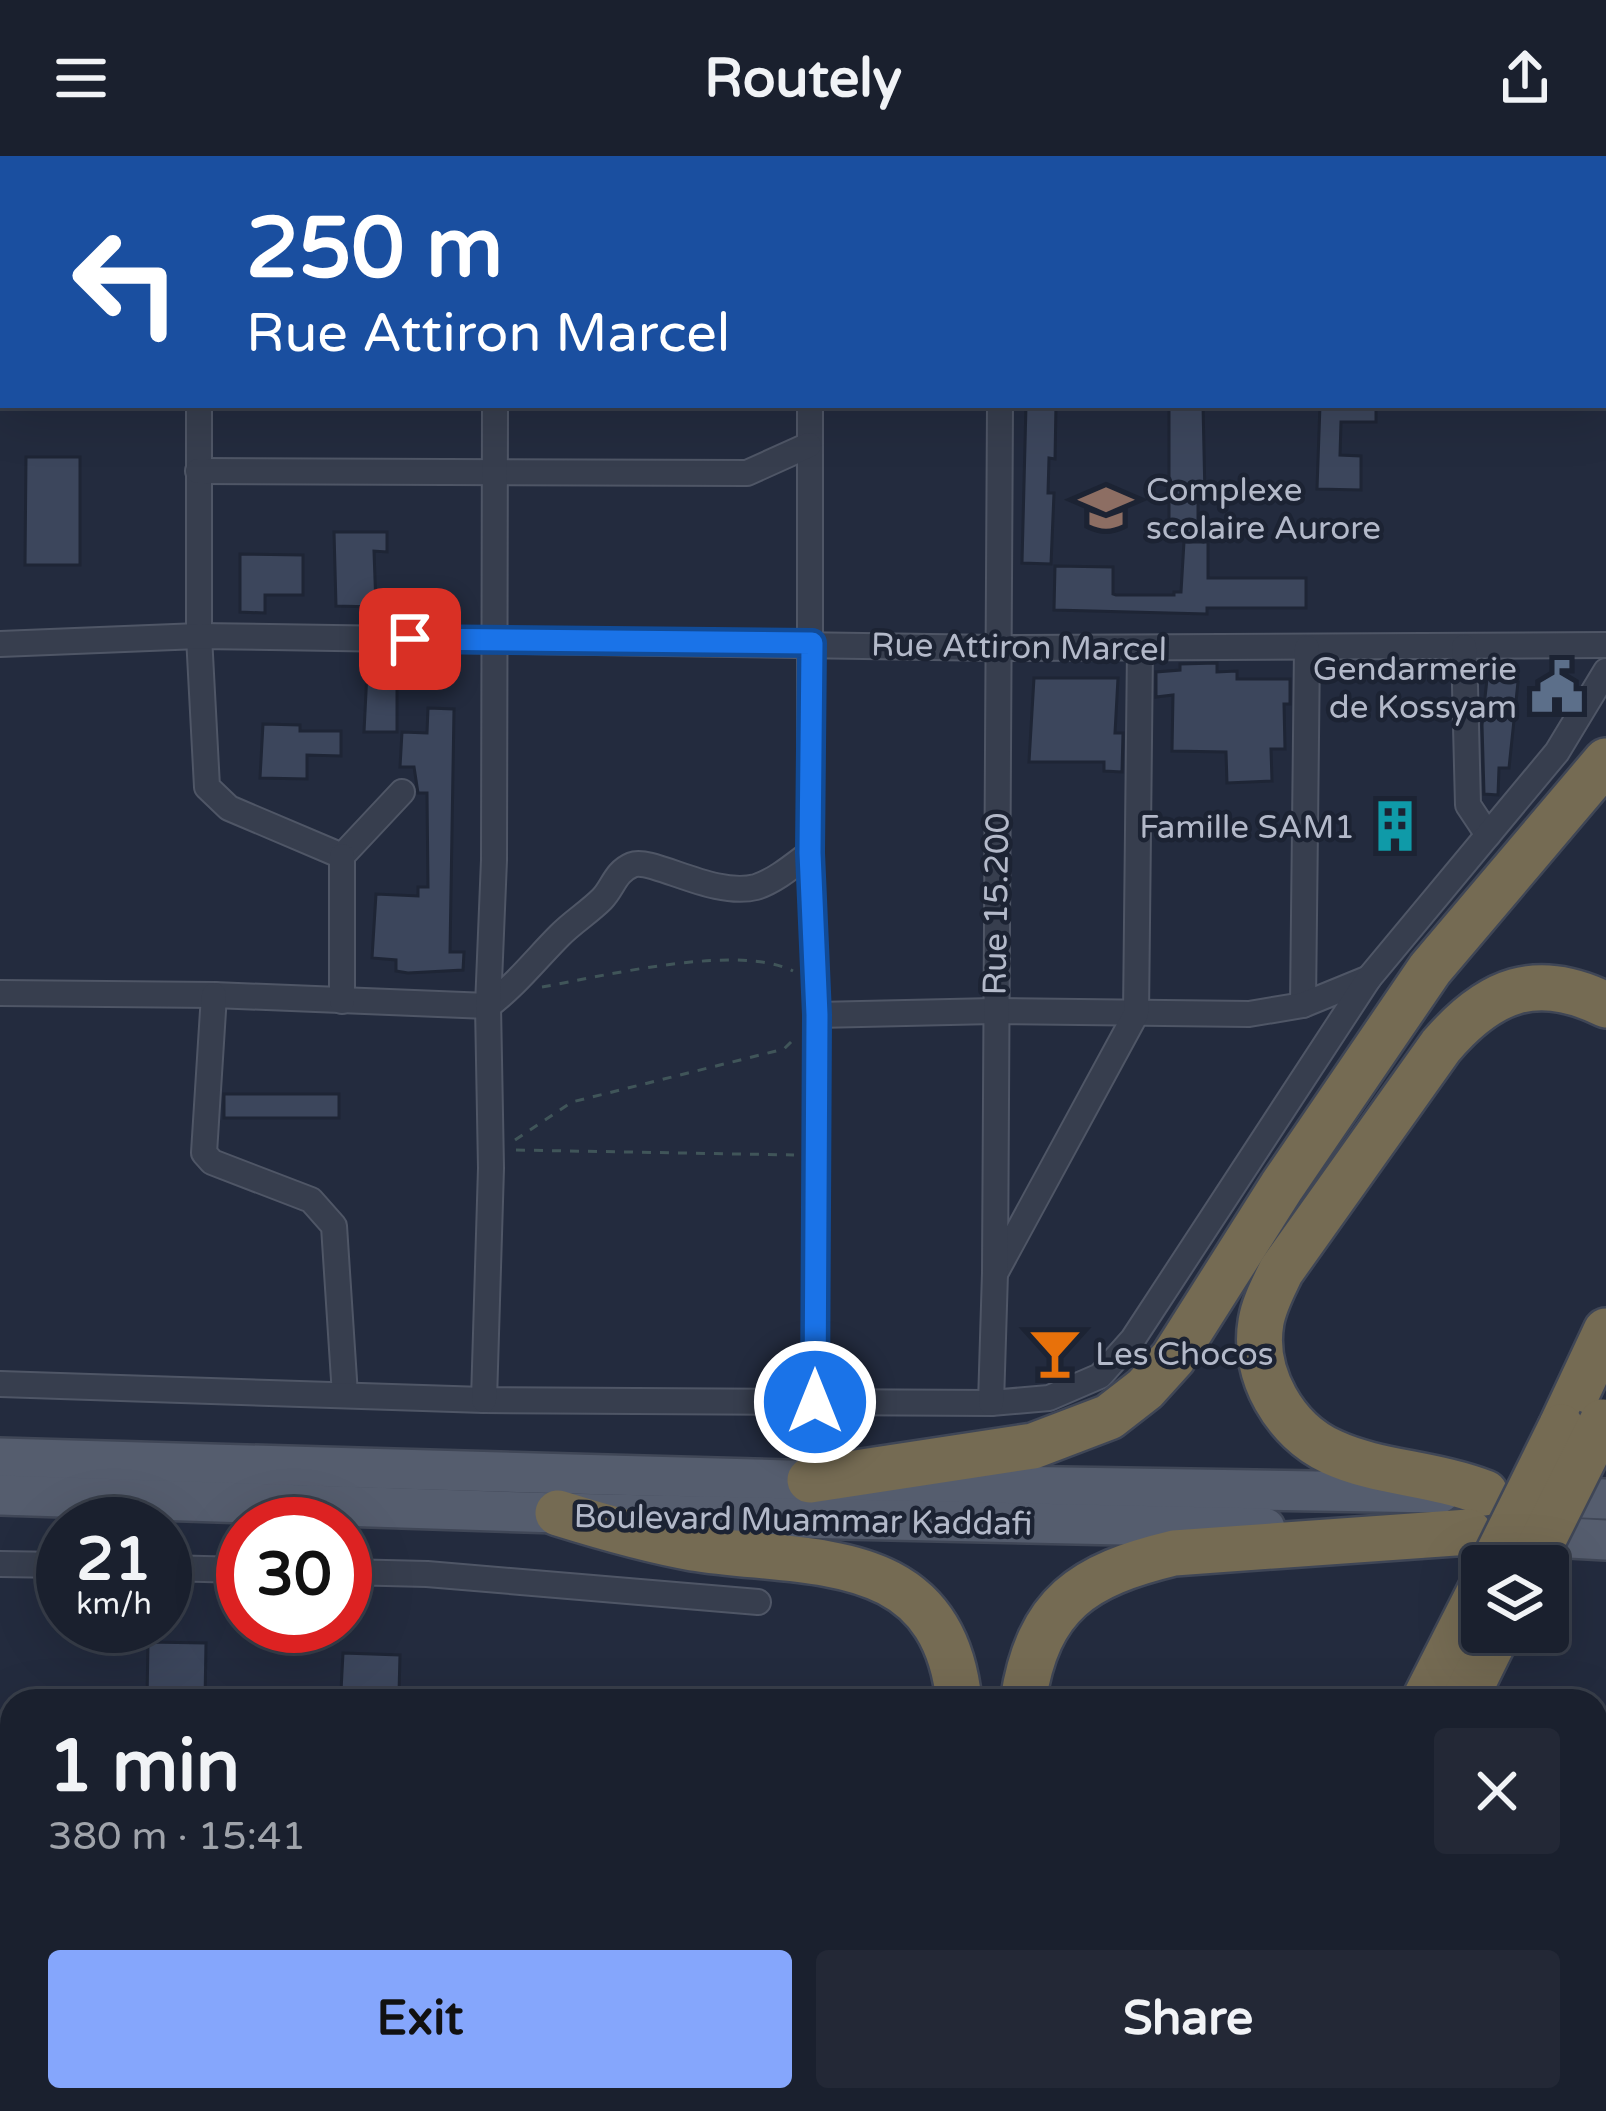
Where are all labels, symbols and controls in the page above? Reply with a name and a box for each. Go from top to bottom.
icon: menu [48,45,114,111]
icon: share [1492,45,1558,111]
text: Routely [704,46,902,111]
text: 250 m [246,199,503,300]
icon: left [48,204,204,360]
text: Rue Attiron Marcel [246,301,730,366]
place label: Complexe scolaire Aurore [1146,471,1381,548]
school or university icon: Complexe scolaire Aurore [1077,479,1135,537]
pin [359,588,461,690]
icon: arrive [377,606,443,672]
street label: Rue Attiron Marcel [871,625,1167,670]
place label: Gendarmerie de Kossyam [1313,650,1517,727]
public building icon: Gendarmerie de Kossyam [1528,658,1586,716]
building icon: Famille SAM1 [1366,797,1424,855]
place label: Famille SAM1 [1139,808,1355,847]
street label: Rue 15.200 [975,812,1018,996]
bar icon: Les Chocos [1026,1324,1084,1382]
place label: Les Chocos [1095,1335,1274,1374]
position arrow [752,1339,878,1465]
speed limit sign: 30 [216,1497,372,1653]
street label: Boulevard Muammar Kaddafi [573,1497,1033,1544]
text: 21 [76,1524,152,1596]
map controls [1461,1545,1569,1653]
button: layers [1461,1545,1569,1653]
text: km/h [76,1586,152,1623]
text: 1 min [48,1724,240,1811]
button: close [1434,1728,1560,1854]
text: 380 m · 15:41 [48,1813,306,1860]
button: Exit [48,1950,792,2088]
button: Share [816,1950,1560,2088]

